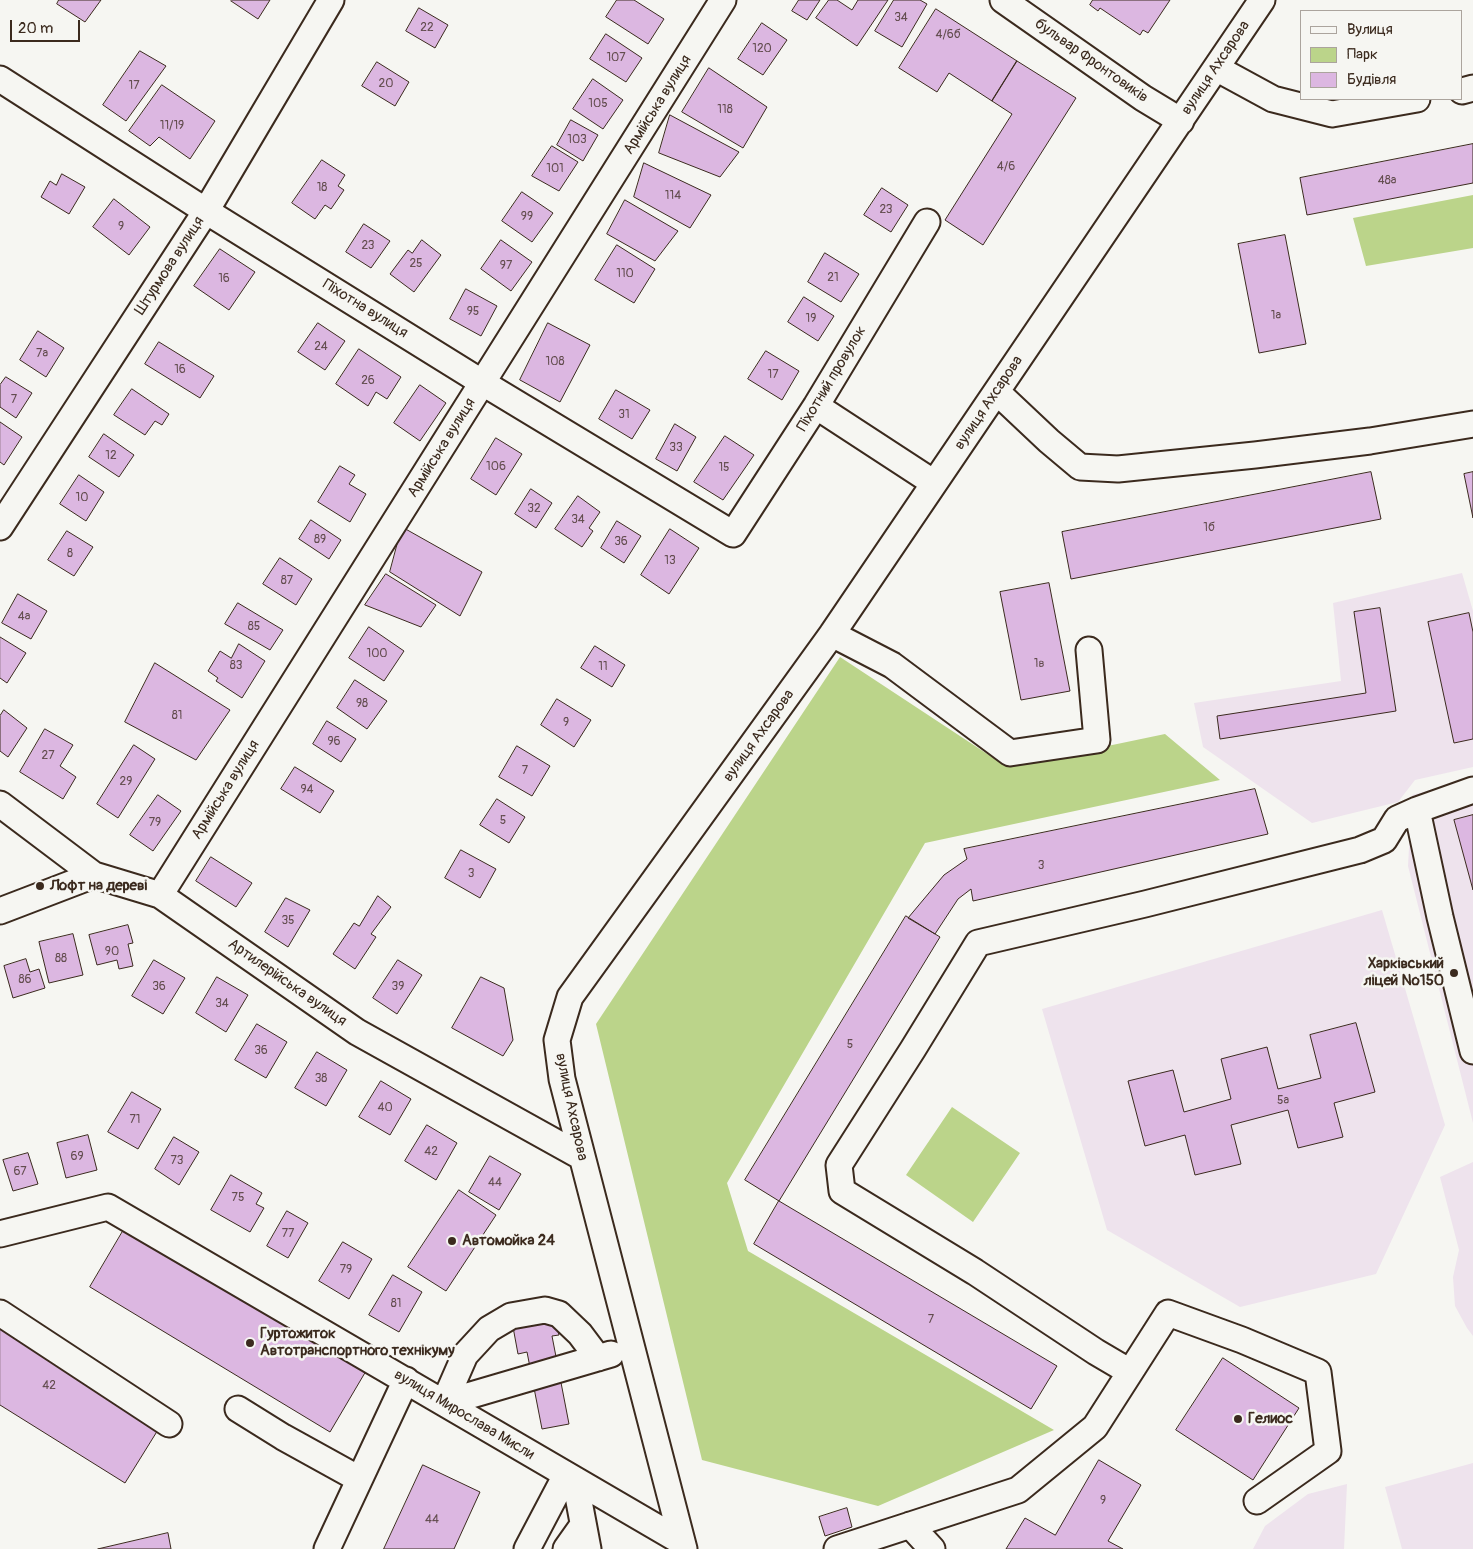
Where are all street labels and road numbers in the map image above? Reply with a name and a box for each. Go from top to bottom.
street label: бульвар Фронтовиків [1031,15,1151,107]
street label: вулиця Ахсарова [1178,18,1254,118]
street label: Армійська вулиця [620,52,696,158]
street label: Штурмова вулиця [132,213,208,319]
street label: Піхотна вулиця [319,276,411,342]
street label: Піхотний провулок [793,323,871,435]
street label: вулиця Ахсарова [951,353,1027,453]
street label: Армійська вулиця [404,395,480,501]
street label: вулиця Ахсарова [720,686,798,786]
street label: Армійська вулиця [188,737,264,843]
street label: Артилерійська вулиця [224,935,350,1031]
street label: вулиця Ахсарова [551,1052,591,1162]
street label: вулиця Мирослава Мисли [391,1366,537,1464]

